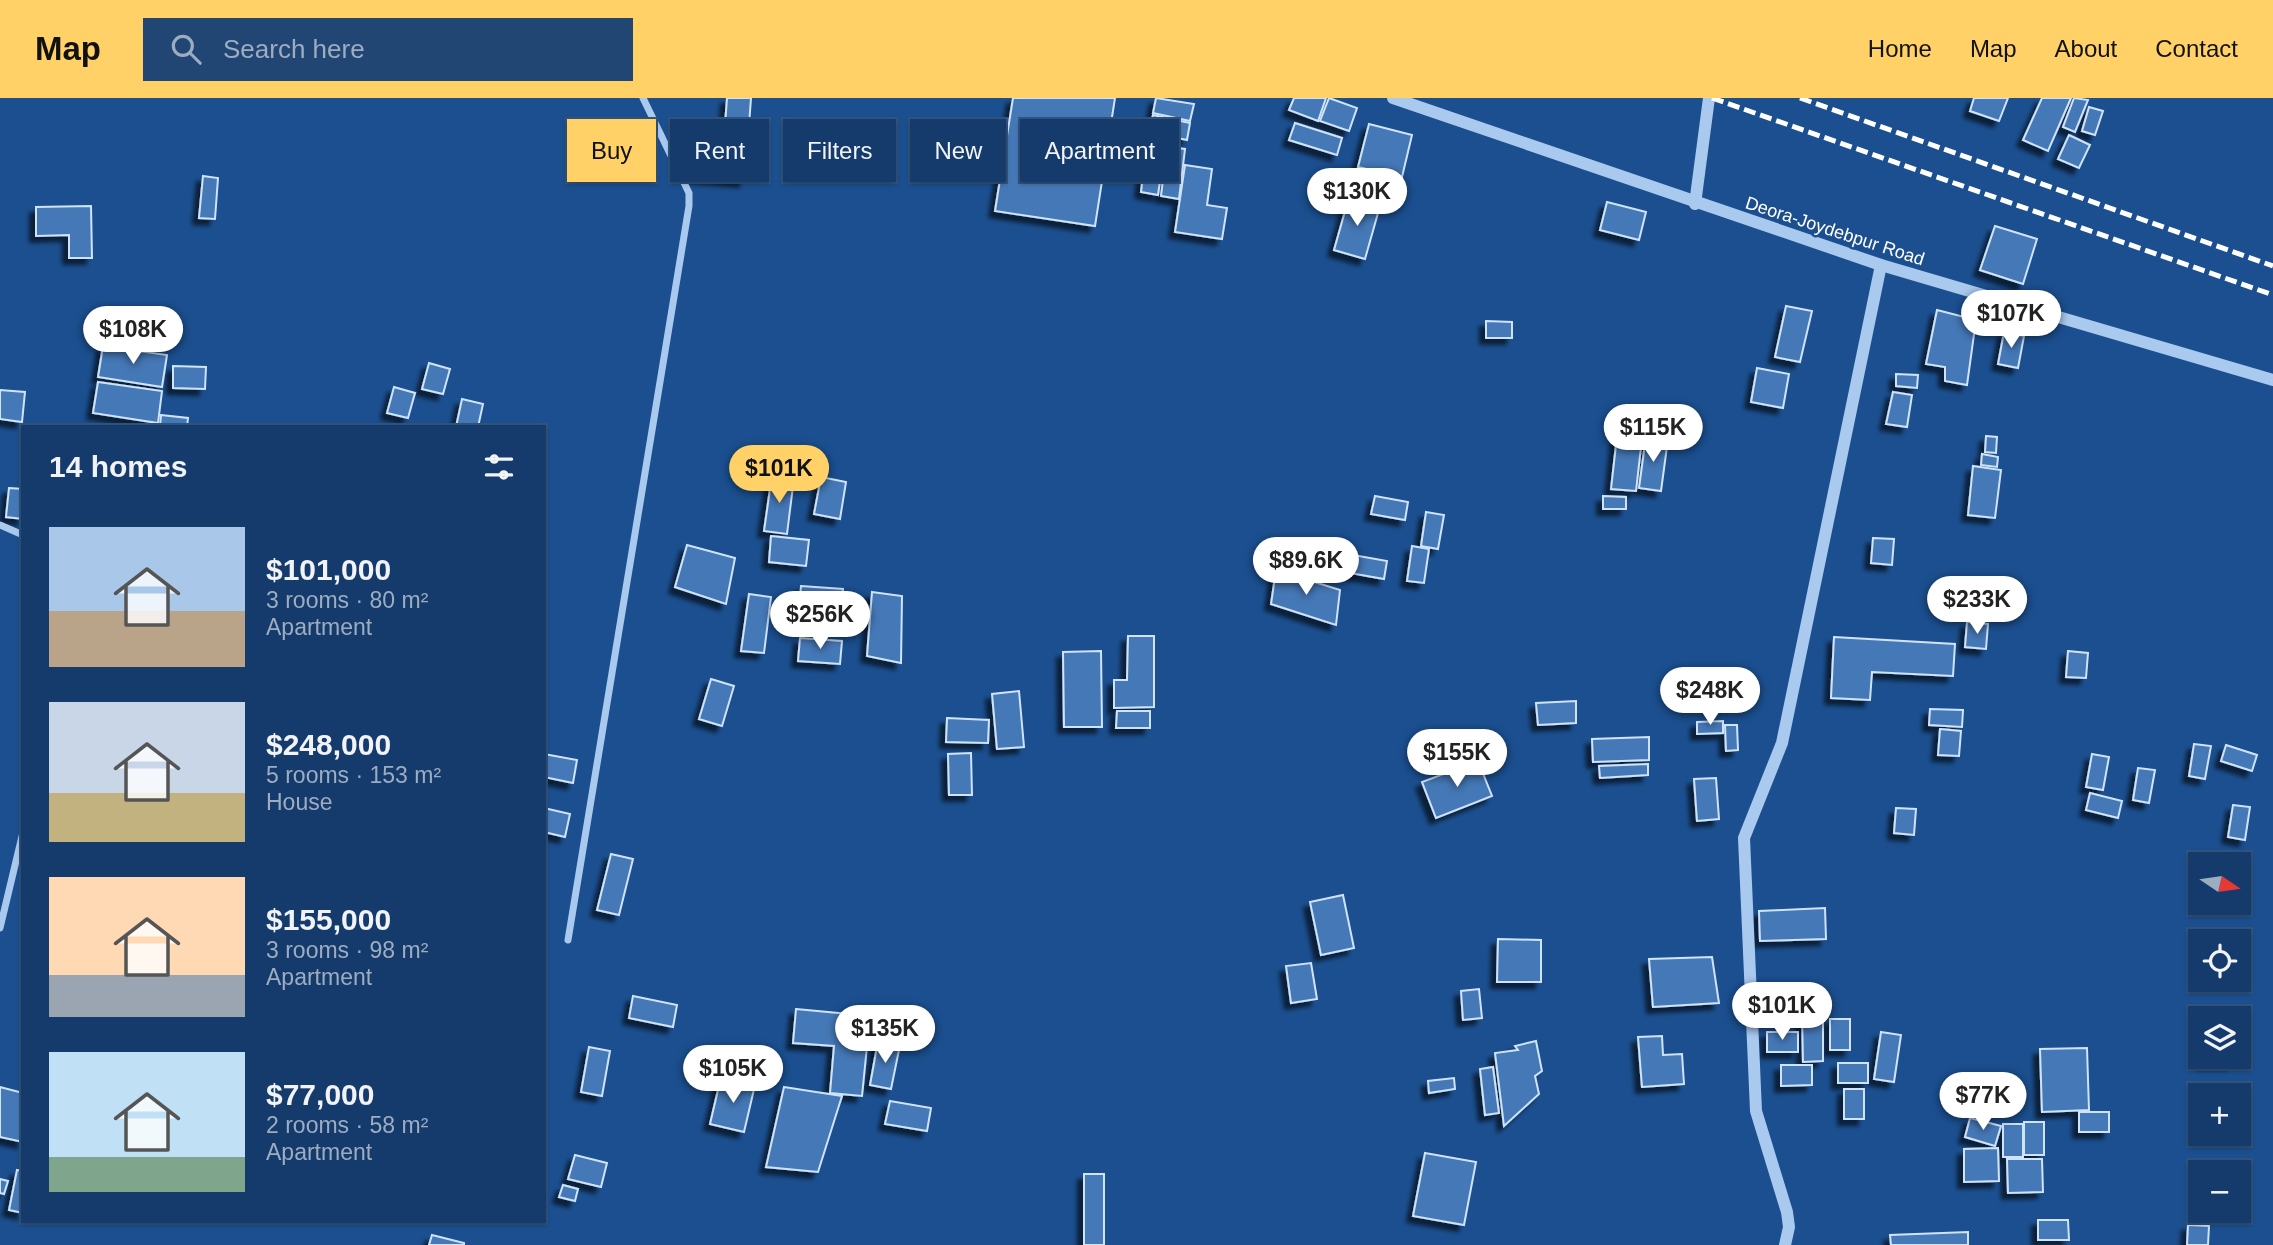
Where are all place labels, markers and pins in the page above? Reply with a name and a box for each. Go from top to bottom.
pin: $130K [1308,169,1406,228]
pin: $107K [1962,290,2060,350]
pin: $108K [84,306,182,366]
pin: $115K [1604,404,1702,464]
pin: $101K [730,446,828,505]
pin: $89.6K [1249,538,1363,597]
pin: $233K [1928,576,2026,636]
pin: $256K [771,592,869,651]
pin: $248K [1661,668,1759,727]
pin: $155K [1408,730,1506,789]
pin: $101K [1733,982,1831,1042]
pin: $135K [836,1006,934,1065]
pin: $105K [684,1046,782,1105]
pin: $77K [1942,1072,2024,1132]

